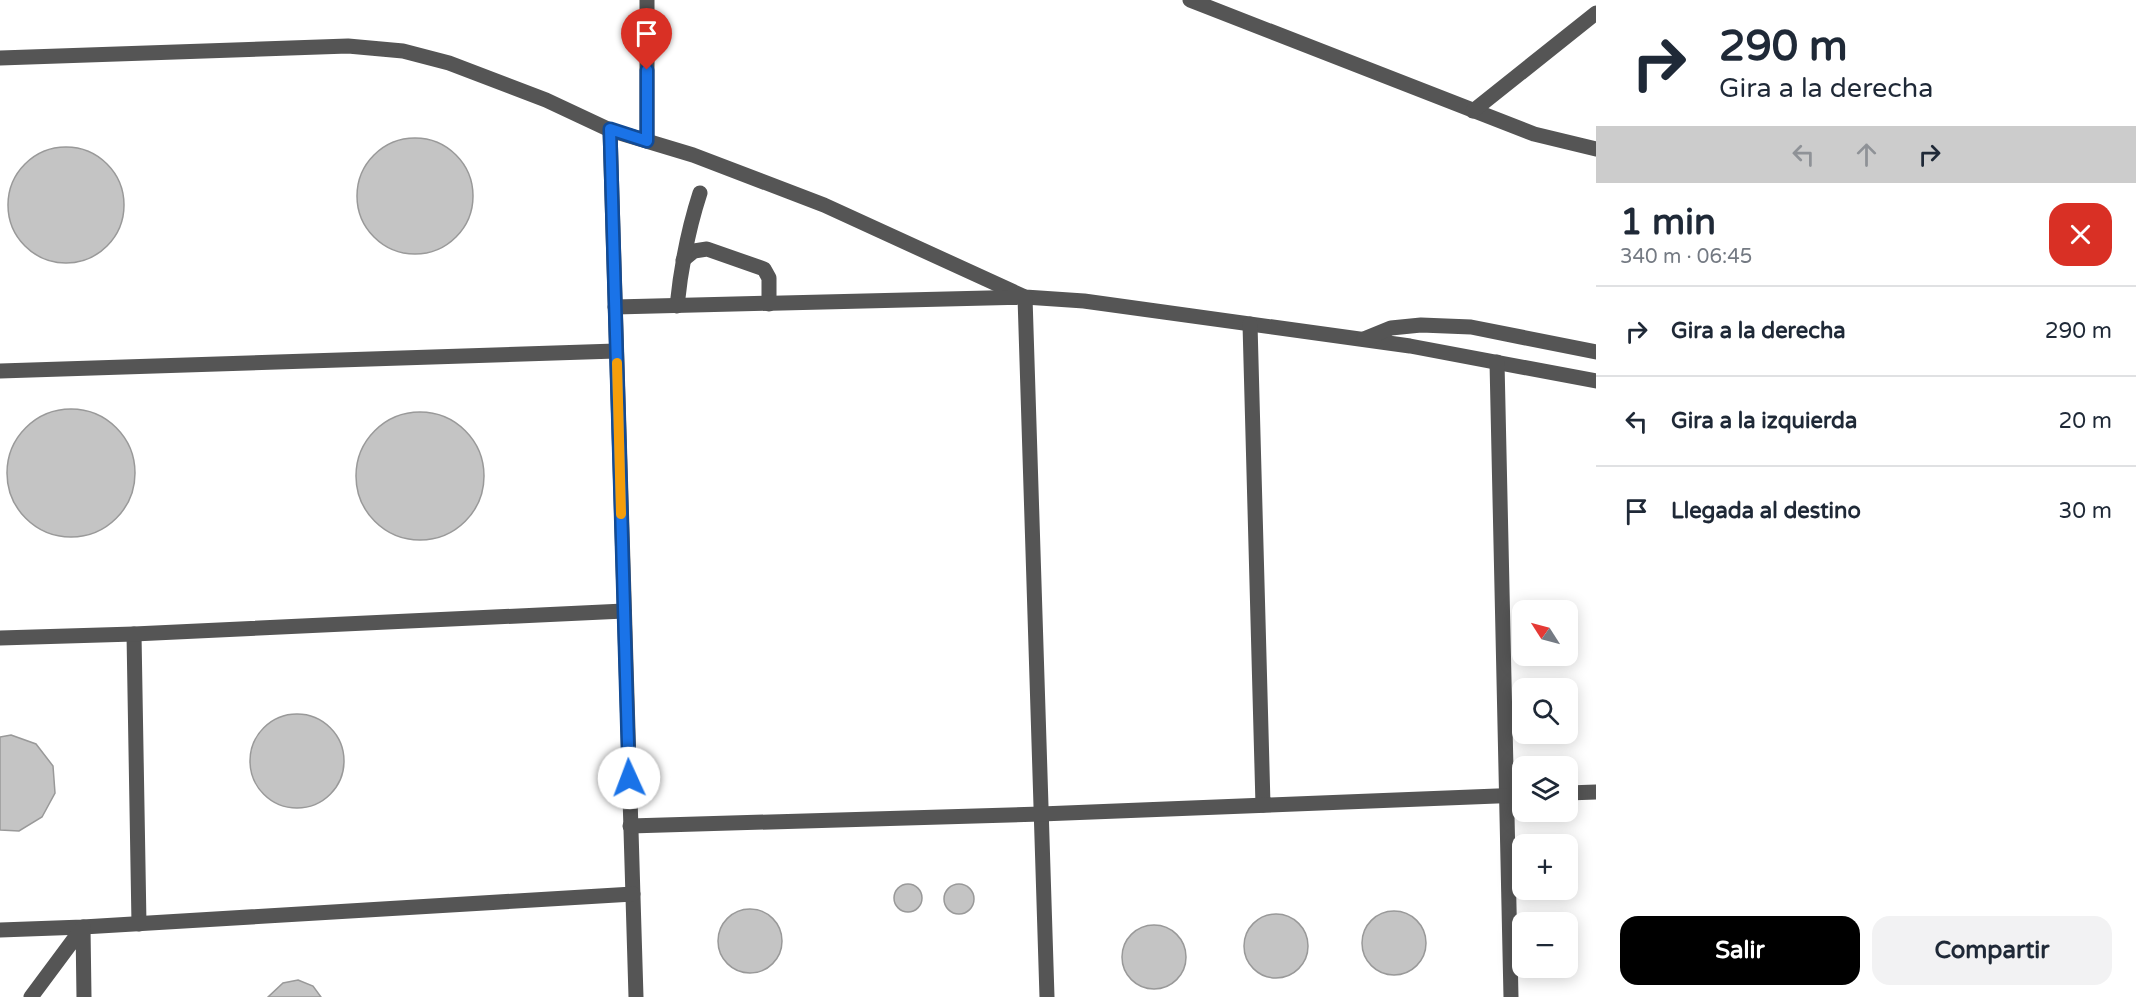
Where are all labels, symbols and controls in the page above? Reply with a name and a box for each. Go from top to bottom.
pin [621,8,672,70]
icon: arrive [630,17,663,50]
text: 290 m [1719,21,1848,72]
icon: right [1620,24,1698,102]
text: Gira a la derecha [1719,72,1933,105]
icon: left [1787,138,1820,171]
icon: ahead [1850,138,1883,171]
icon: right [1913,138,1946,171]
text: 1 min [1620,201,1716,244]
button: close [2049,203,2112,266]
text: 340 m · 06:45 [1620,245,1752,269]
icon: right [1620,315,1653,348]
text: Gira a la derecha [1671,318,1846,344]
text: 290 m [2045,318,2112,344]
icon: left [1620,405,1653,438]
text: Gira a la izquierda [1671,408,1857,434]
text: 20 m [2058,408,2112,434]
icon: arrive [1620,495,1653,528]
text: Llegada al destino [1671,498,1861,524]
text: 30 m [2058,498,2112,524]
north arrow [1512,600,1578,666]
map controls [1512,600,1578,978]
button: search [1512,678,1578,744]
position arrow [597,746,661,810]
button: layers [1512,756,1578,822]
button: + [1512,834,1578,900]
button: − [1512,912,1578,978]
button: Salir [1620,916,1860,985]
button: Compartir [1872,916,2112,985]

